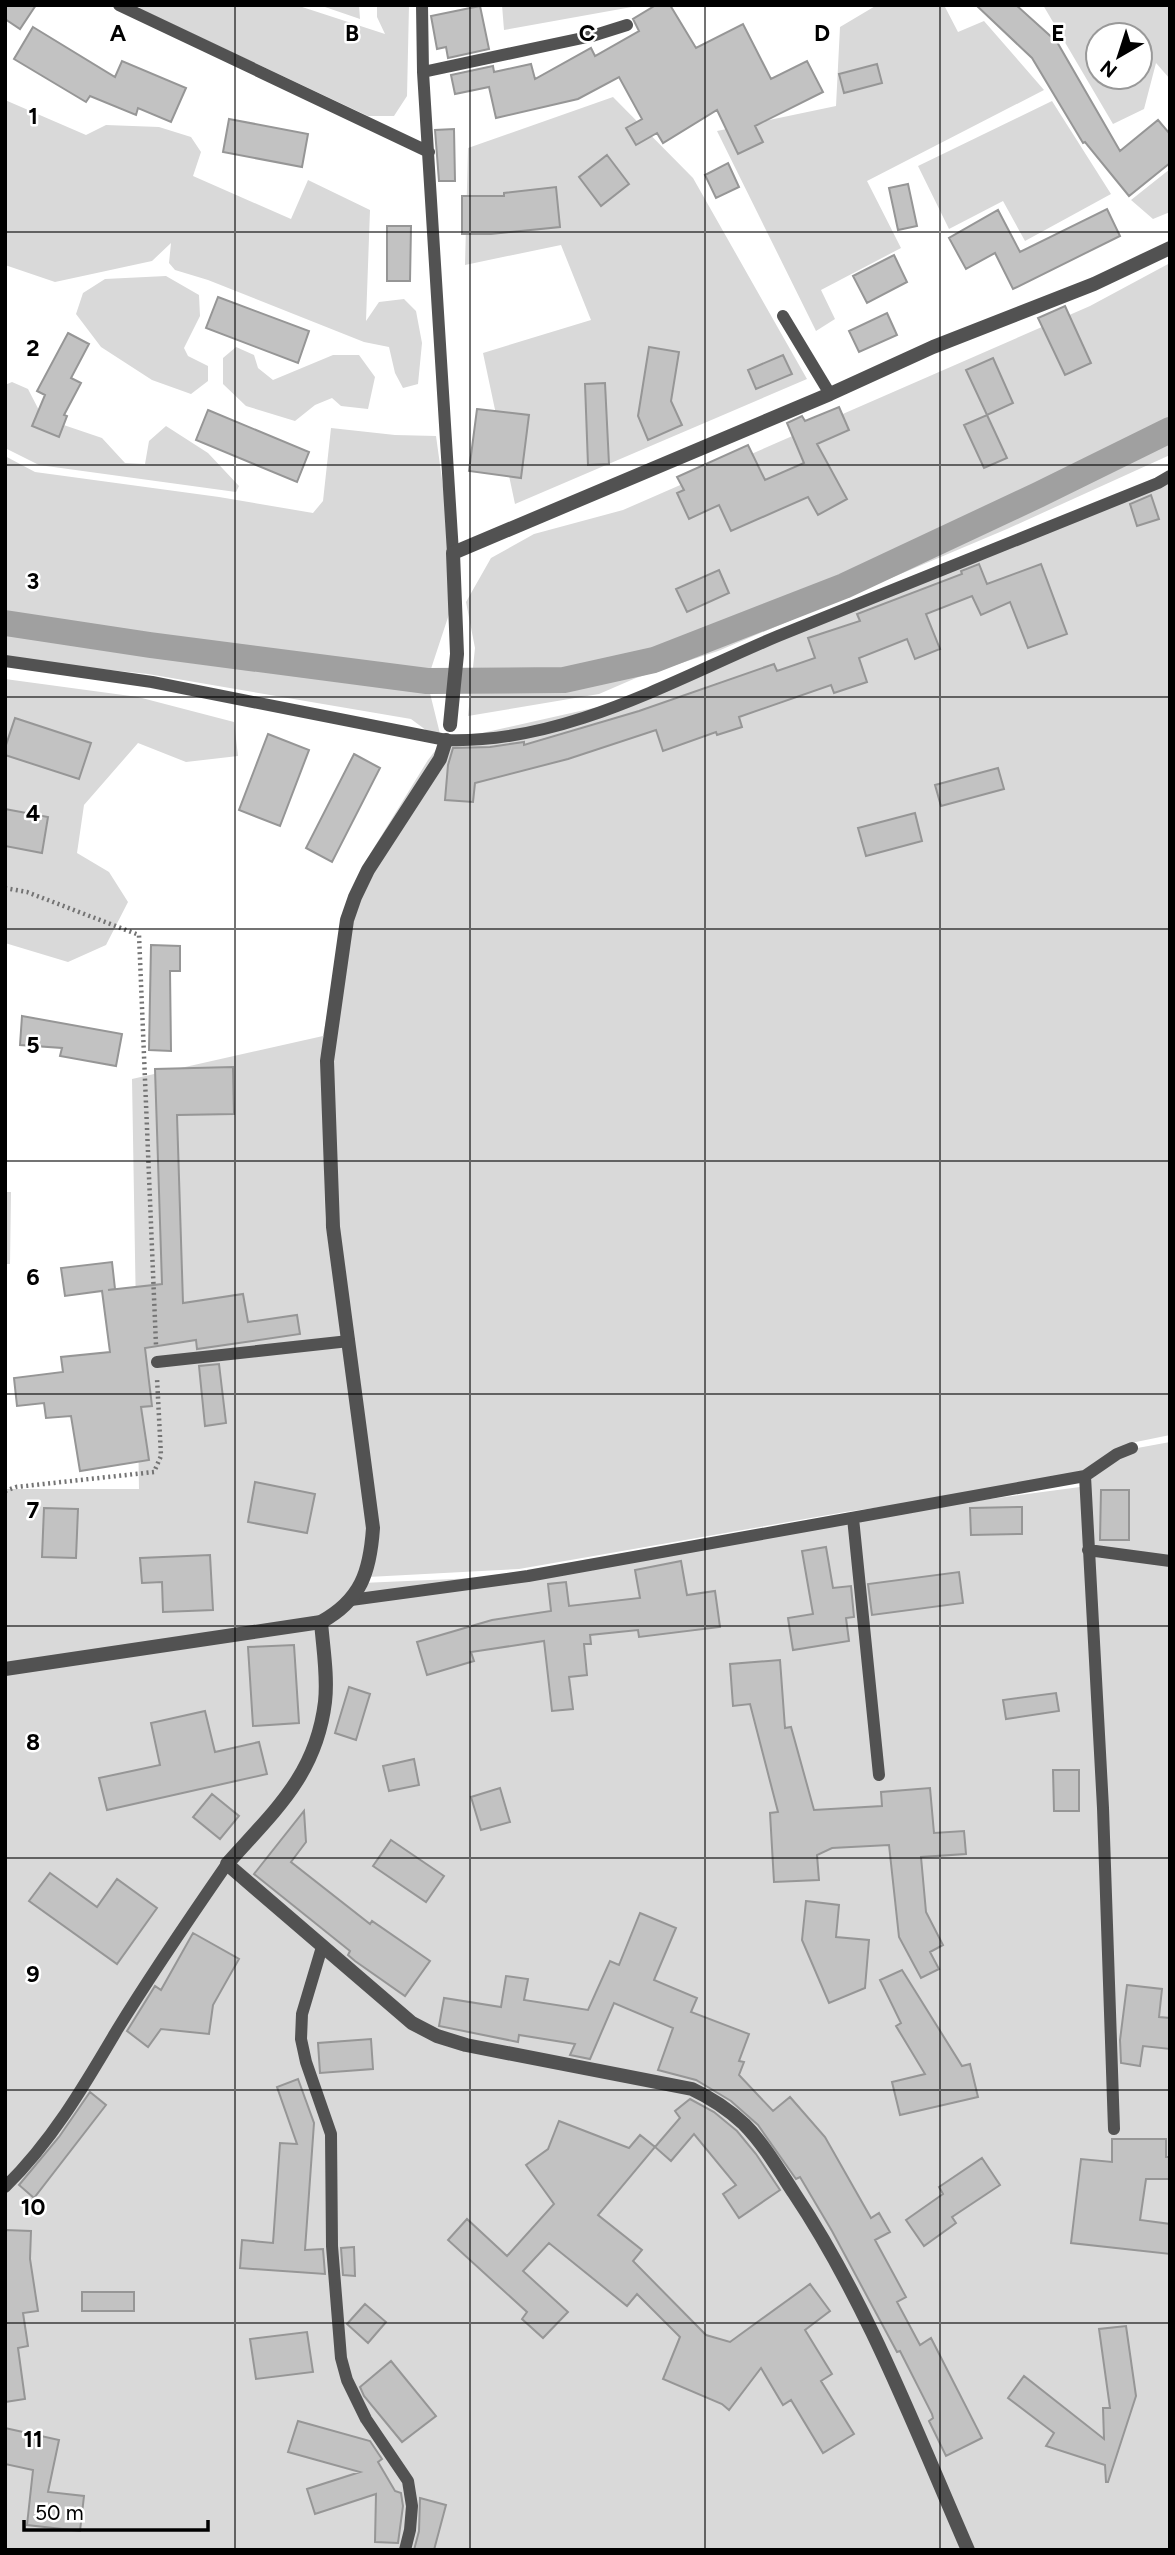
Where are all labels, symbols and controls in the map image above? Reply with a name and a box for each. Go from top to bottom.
text: A [110,19,127,47]
text: B [345,19,359,47]
text: C [579,19,596,47]
text: D [814,19,830,47]
text: E [1051,19,1065,47]
north arrow [1084,21,1154,91]
text: N [1096,55,1122,82]
text: 1 [28,102,38,130]
text: 2 [26,334,40,362]
text: 3 [27,567,39,595]
text: 4 [26,799,40,827]
text: 5 [26,1031,40,1059]
text: 6 [26,1263,40,1291]
text: 7 [27,1496,40,1524]
text: 8 [26,1728,40,1756]
text: 9 [26,1960,40,1988]
text: 10 [21,2193,45,2221]
text: 11 [23,2425,43,2453]
scale bar [24,2488,208,2532]
text: 50 m [35,2500,84,2525]

